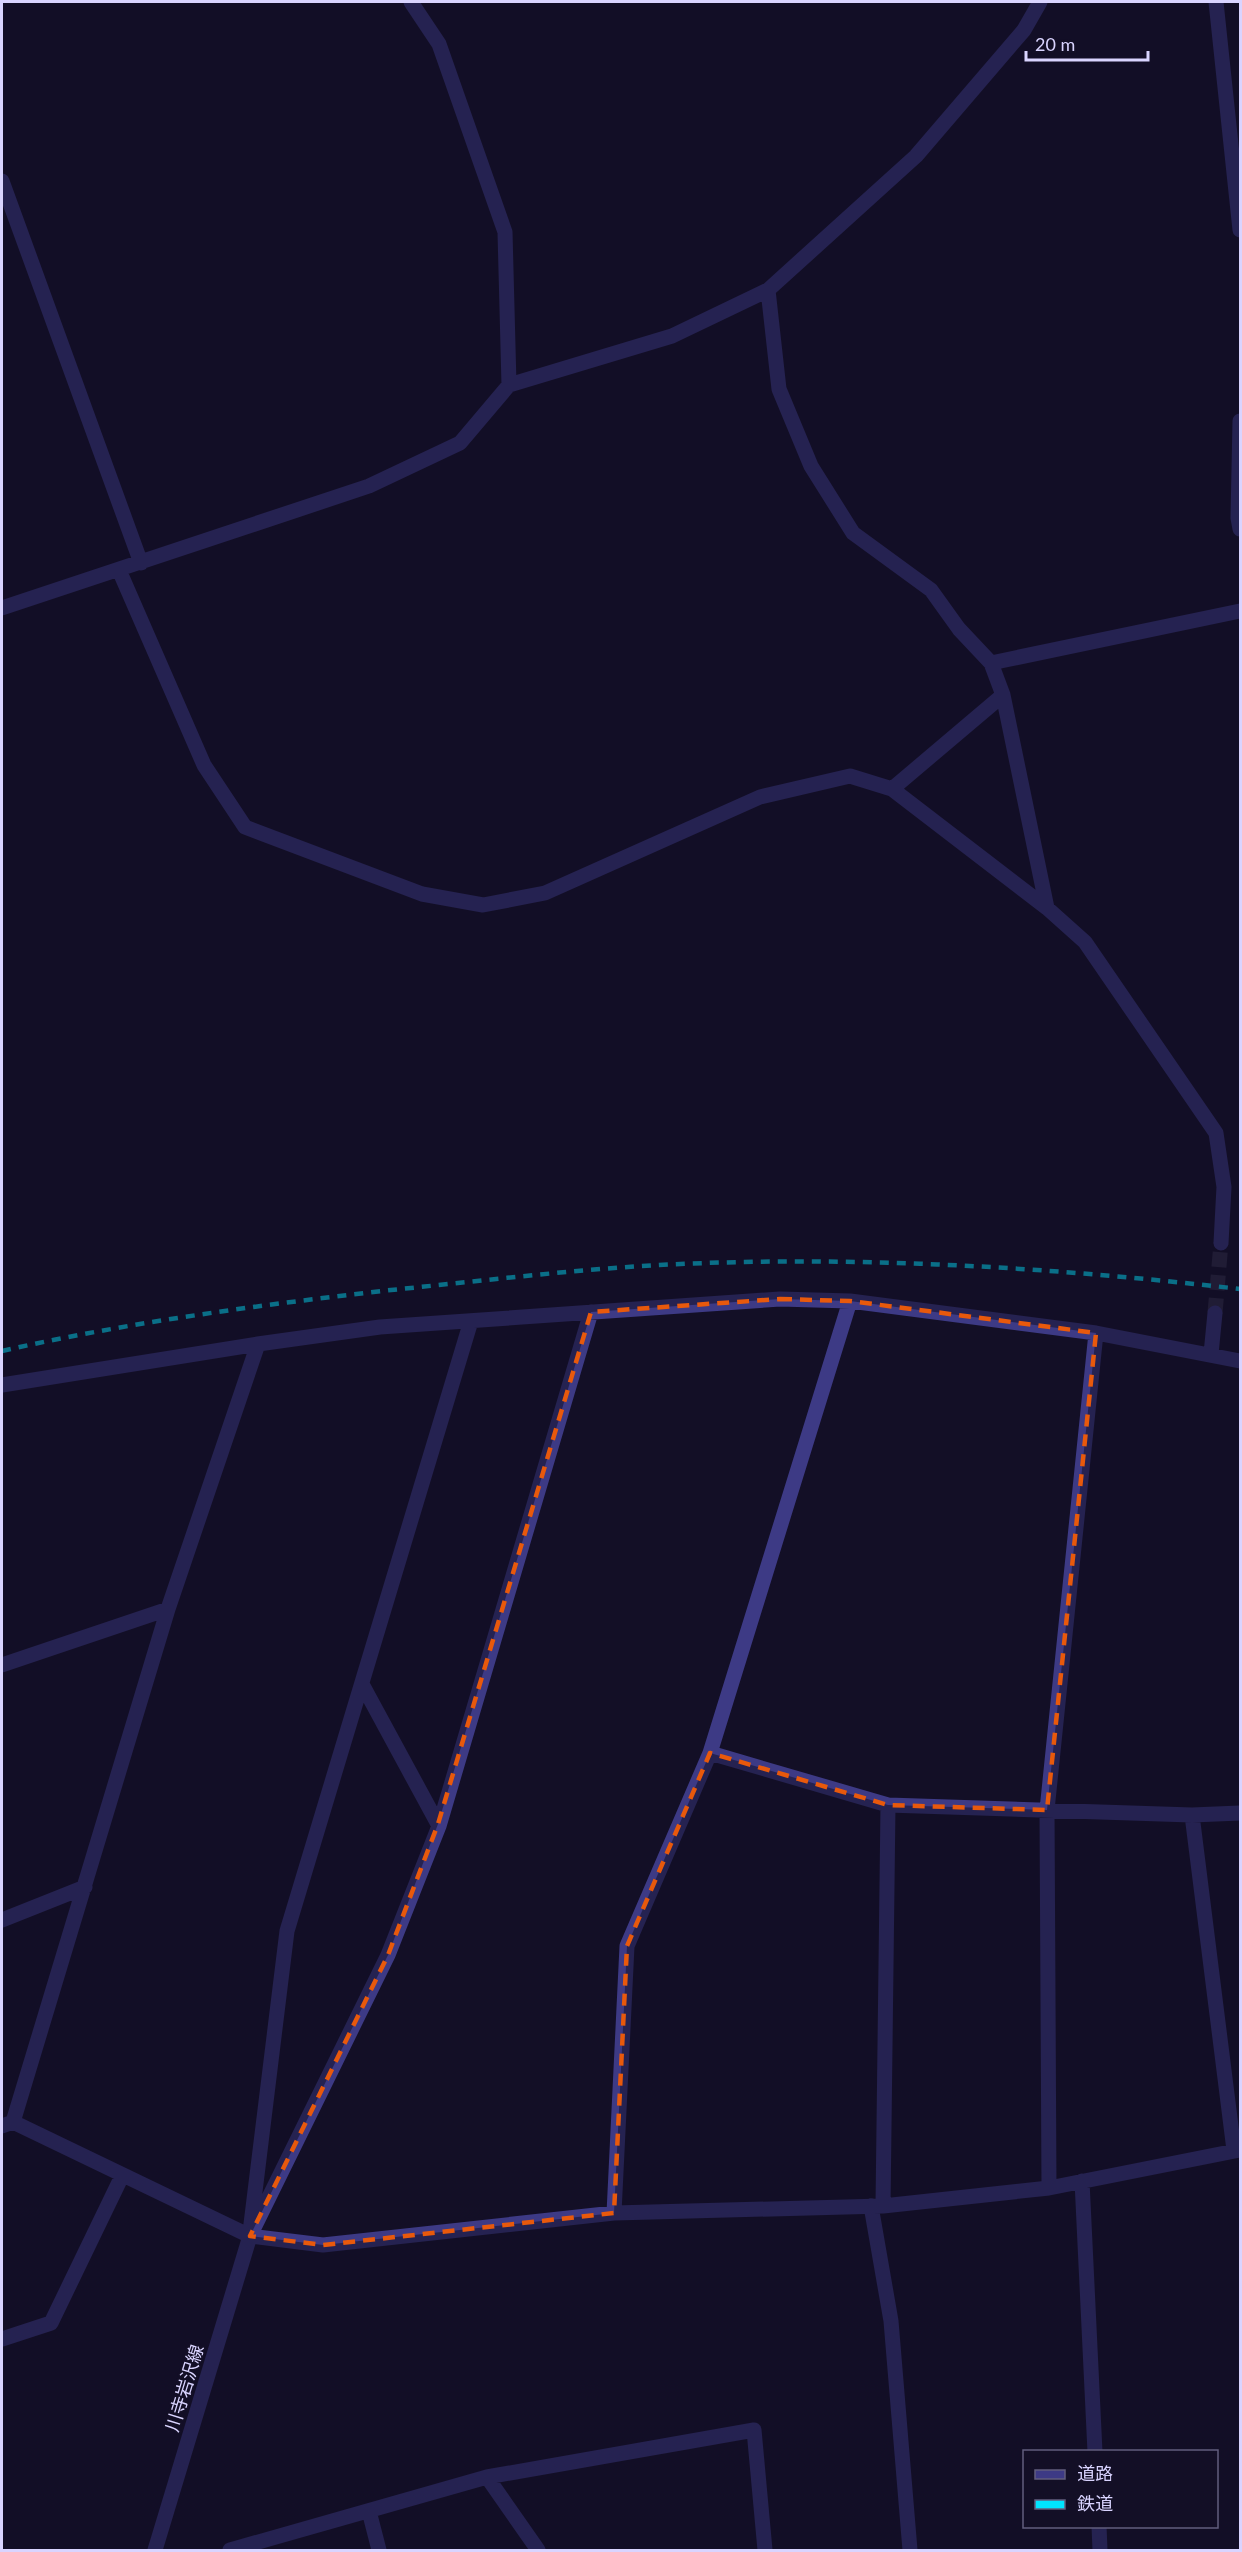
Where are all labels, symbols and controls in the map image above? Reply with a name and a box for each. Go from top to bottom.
scale bar [1026,24,1148,62]
text: 20 m [1035,33,1075,55]
street label: 川寺岩沢線 [160,2342,208,2434]
legend [1023,2450,1218,2528]
text: 道路 [1077,2462,1113,2484]
text: 鉄道 [1077,2492,1113,2514]

